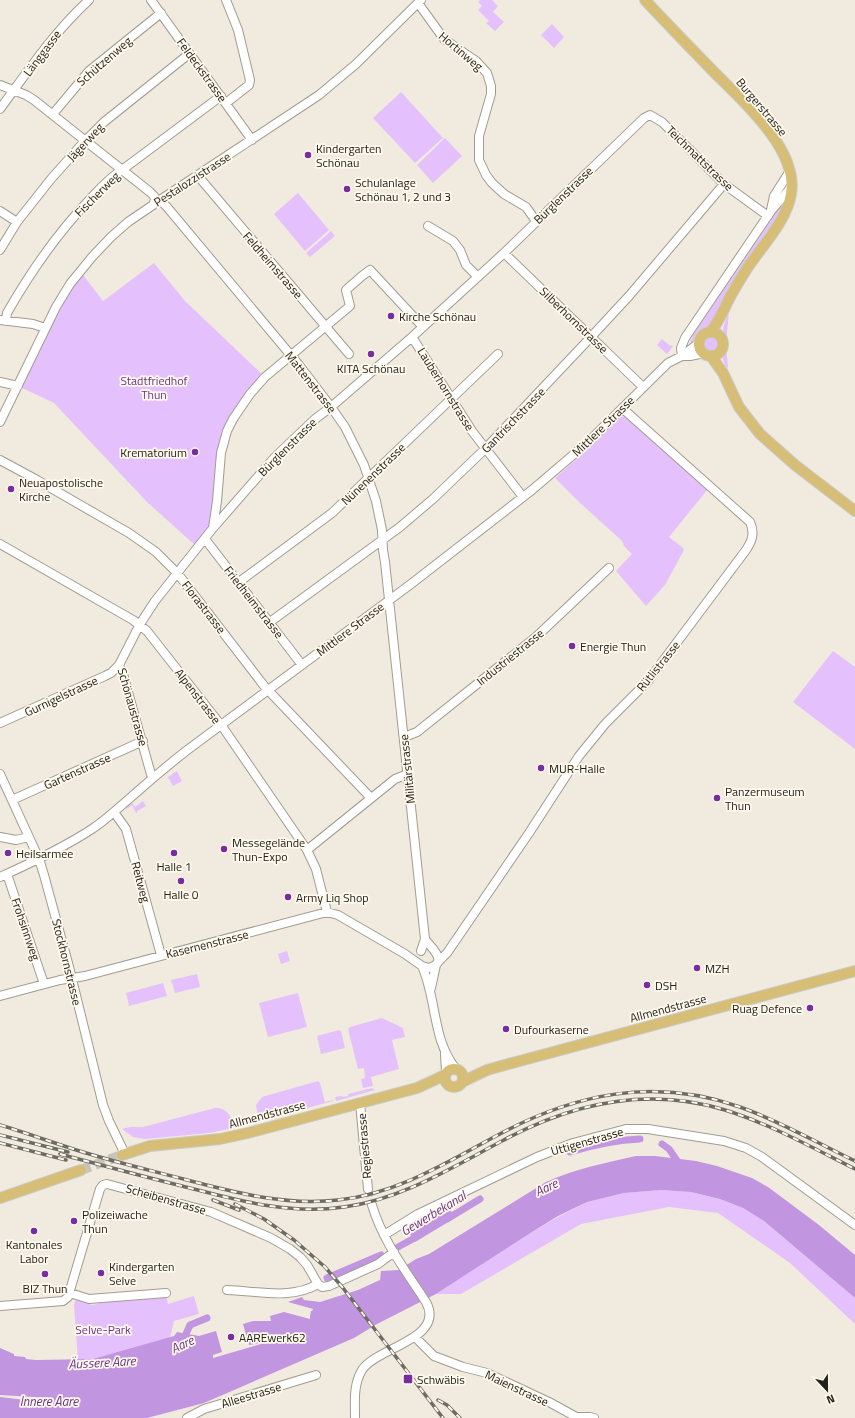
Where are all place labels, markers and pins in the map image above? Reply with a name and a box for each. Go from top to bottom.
place label: Kindergarten Schönau [316,139,381,172]
marker: Kindergarten Schönau [303,150,313,160]
place label: Schulanlage Schönau 1, 2 und 3 [355,173,451,206]
marker: Schulanlage Schönau 1, 2 und 3 [342,184,352,194]
place label: Kirche Schönau [399,307,476,326]
marker: Kirche Schönau [386,311,396,321]
marker: KITA Schönau [366,349,376,359]
place label: KITA Schönau [337,359,405,378]
place label: Krematorium [120,443,187,462]
marker: Krematorium [190,447,200,457]
place label: Neuapostolische Kirche [19,473,103,506]
marker: Neuapostolische Kirche [6,484,16,494]
place label: Energie Thun [580,637,646,656]
marker: Energie Thun [567,641,577,651]
place label: MUR-Halle [549,759,605,778]
marker: MUR-Halle [536,763,546,773]
place label: Panzermuseum Thun [725,782,805,815]
marker: Panzermuseum Thun [712,793,722,803]
place label: Messegelände Thun-Expo [232,833,305,866]
place label: Heilsarmee [16,844,73,863]
marker: Messegelände Thun-Expo [219,844,229,854]
marker: Heilsarmee [3,848,13,858]
marker: Halle 1 [169,848,179,858]
place label: Halle 1 [156,857,192,876]
marker: Halle 0 [176,876,186,886]
place label: Halle 0 [163,885,199,904]
place label: Army Liq Shop [296,888,369,907]
marker: Army Liq Shop [283,892,293,902]
place label: MZH [705,959,730,978]
marker: MZH [692,963,702,973]
place label: DSH [655,976,677,995]
marker: DSH [642,980,652,990]
place label: Ruag Defence [732,999,802,1018]
marker: Ruag Defence [805,1003,815,1013]
place label: Dufourkaserne [514,1020,589,1039]
marker: Dufourkaserne [501,1024,511,1034]
place label: Polizeiwache Thun [82,1205,148,1238]
marker: Polizeiwache Thun [69,1216,79,1226]
marker: Kantonales Labor [29,1226,39,1236]
place label: Kantonales Labor [6,1235,63,1268]
place label: Kindergarten Selve [109,1257,174,1290]
marker: Kindergarten Selve [96,1268,106,1278]
marker: BIZ Thun [40,1269,50,1279]
place label: BIZ Thun [23,1279,68,1298]
place label: AAREwerk62 [239,1328,306,1347]
marker: AAREwerk62 [226,1332,236,1342]
place label: Schwäbis [417,1370,465,1389]
marker: Schwäbis [402,1373,414,1385]

